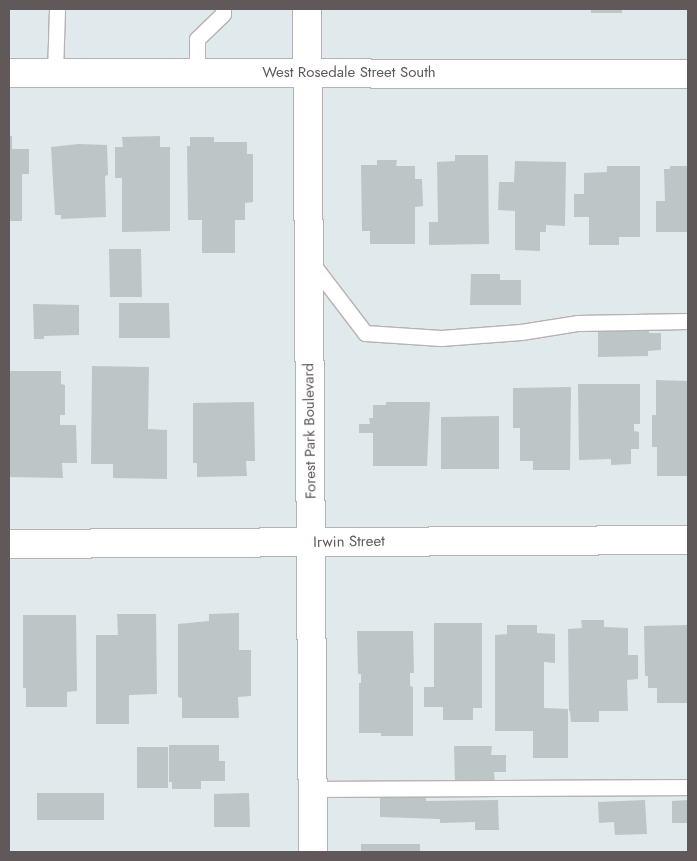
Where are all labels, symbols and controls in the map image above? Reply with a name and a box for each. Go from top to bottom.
street label: West Rosedale Street South [262,64,436,82]
street label: Forest Park Boulevard [300,363,320,499]
street label: Irwin Street [313,532,385,552]

